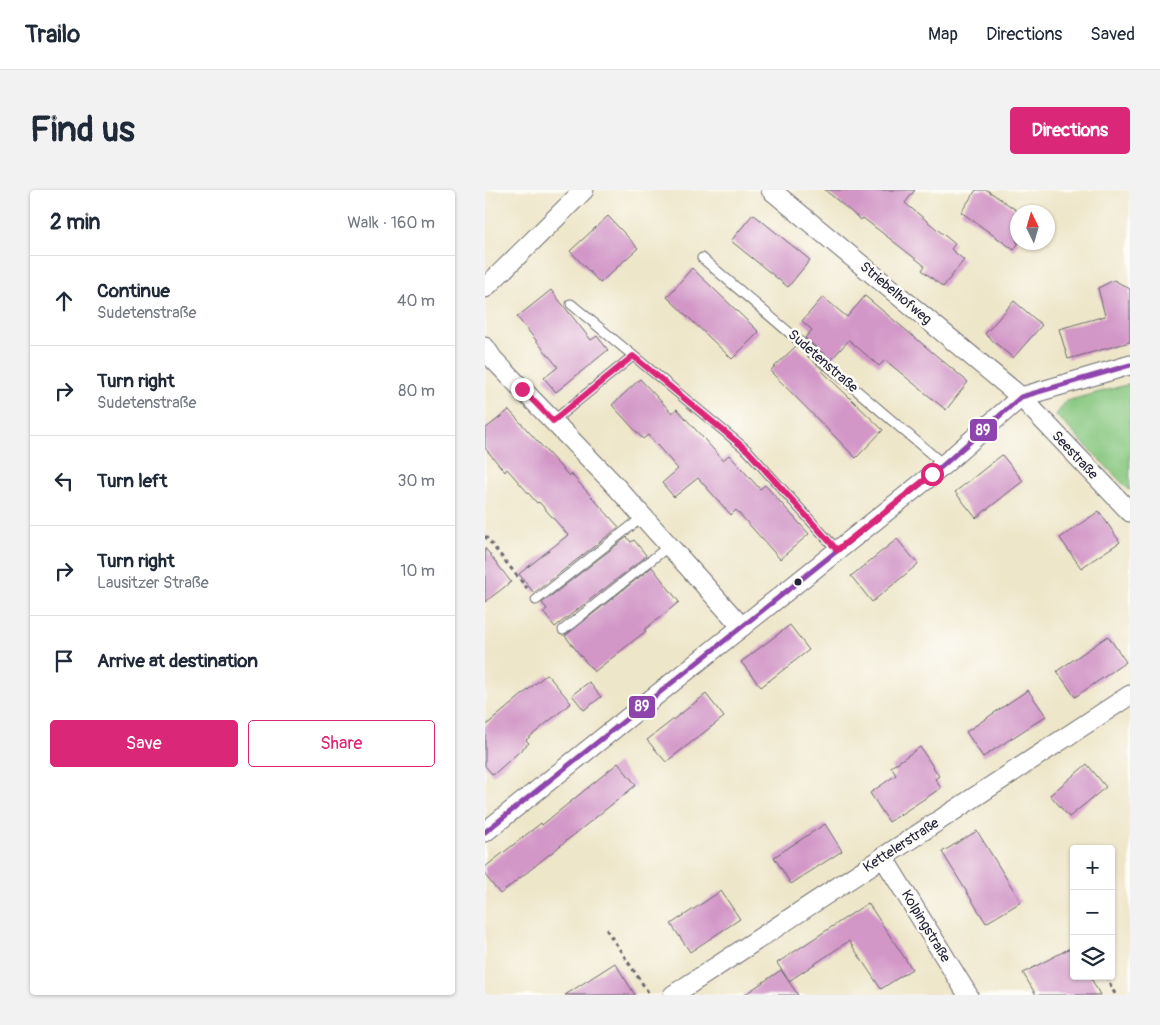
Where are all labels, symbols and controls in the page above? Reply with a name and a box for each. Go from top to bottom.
text: Trailo [25,20,80,49]
text: Map [928,23,958,46]
text: Directions [986,23,1062,46]
text: Saved [1090,23,1135,46]
button: Directions [1010,107,1130,154]
text: Find us [30,108,135,152]
north arrow [1010,205,1055,250]
text: 2 min [50,209,100,236]
text: Walk · 160 m [347,213,435,233]
street label: Striebelhofweg [857,258,935,328]
text: Continue [97,279,170,303]
icon: ahead [50,287,78,315]
text: 40 m [397,291,435,311]
text: Sudetenstraße [97,303,196,323]
street label: Sudetenstraße [785,326,861,396]
text: Turn right [97,369,175,393]
icon: right [50,377,78,405]
route end [511,378,534,401]
text: 80 m [398,381,435,401]
text: Sudetenstraße [97,393,196,413]
line badge: 89 [969,418,998,442]
text: 89 [976,422,990,439]
street label: Seestraße [1048,427,1102,483]
route start [921,463,944,486]
icon: left [50,467,78,495]
text: Turn left [97,469,167,493]
text: 30 m [397,471,435,491]
text: Turn right [97,549,175,573]
icon: right [50,557,78,585]
text: 10 m [400,561,435,581]
text: Lausitzer Straße [97,573,209,593]
unlabelled marker [793,577,803,587]
icon: arrive [50,647,78,675]
text: Arrive at destination [97,649,258,673]
line badge: 89 [628,695,656,719]
text: 89 [635,698,649,715]
button: Save [50,720,238,767]
button: Share [248,720,435,767]
street label: Kettelerstraße [860,814,942,876]
map controls [1070,845,1115,980]
button: + [1070,845,1115,890]
street label: Kolpingstraße [898,887,954,965]
button: − [1070,890,1115,935]
button: layers [1070,935,1115,980]

